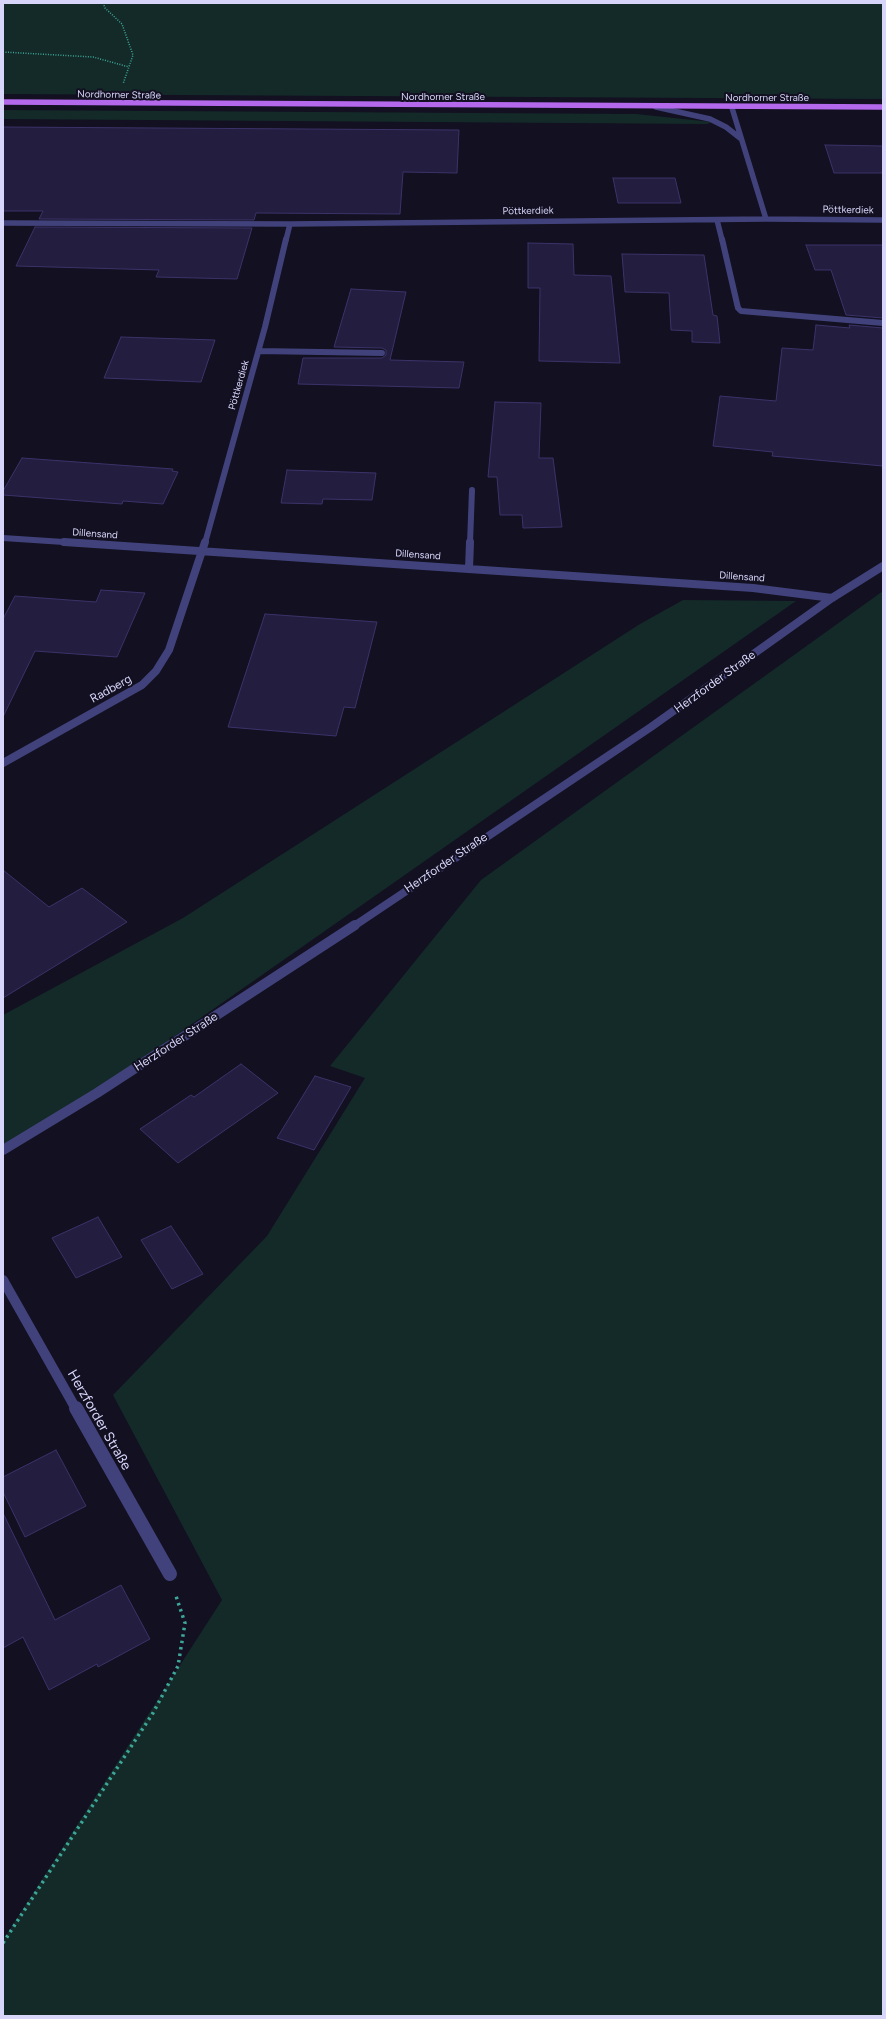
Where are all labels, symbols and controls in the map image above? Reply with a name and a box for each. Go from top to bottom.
street label: Nordhorner Straße [77,88,161,102]
street label: Nordhorner Straße [401,91,485,103]
street label: Nordhorner Straße [725,92,809,104]
street label: Pöttkerdiek [822,204,874,216]
street label: Pöttkerdiek [502,205,554,217]
street label: Pöttkerdiek [226,359,252,411]
street label: Dillensand [72,526,118,542]
street label: Dillensand [395,547,441,563]
street label: Dillensand [719,569,765,585]
street label: Herzforder Straße [672,648,758,716]
street label: Radberg [88,672,134,706]
street label: Herzforder Straße [402,830,490,896]
street label: Herzforder Straße [131,1010,221,1074]
street label: Herzforder Straße [63,1367,135,1473]

